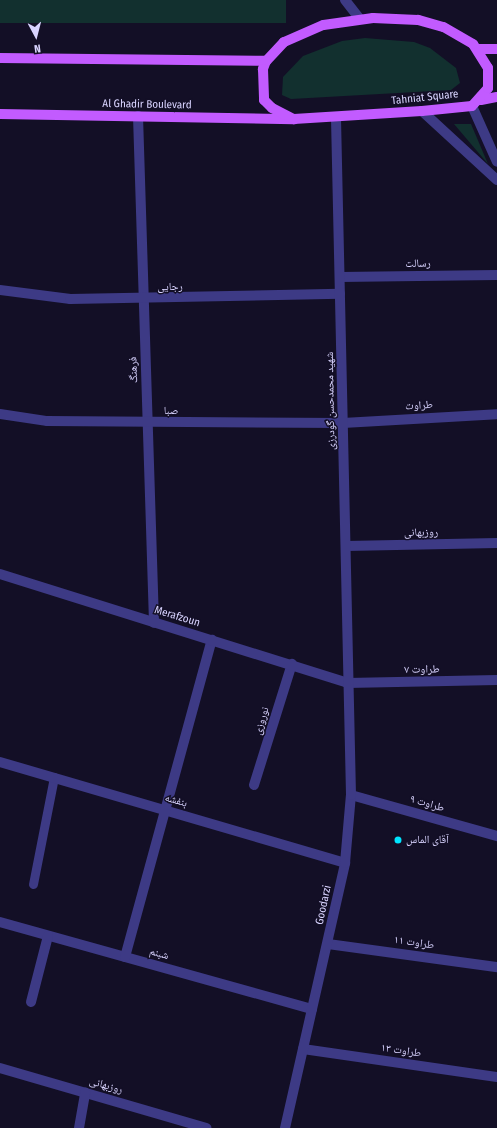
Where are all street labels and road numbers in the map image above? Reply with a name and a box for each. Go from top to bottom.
street label: Tahniat Square [391,88,459,108]
street label: Al Ghadir Boulevard [102,98,192,112]
street label: رسالت [405,257,431,271]
street label: رجایی [157,280,183,294]
street label: شهید محمدحسن گودرزی [324,352,338,450]
street label: فرهنگ [127,357,141,383]
street label: طراوت [405,399,433,413]
street label: صبا [164,404,178,418]
street label: روزبهانی [404,526,438,540]
street label: Merafzoun [153,604,201,630]
street label: طراوت ۷ [404,663,440,677]
street label: نوروزی [252,705,272,737]
street label: بنفشه [163,792,189,810]
street label: طراوت ۹ [408,793,446,815]
street label: Goodarzi [313,884,335,926]
street label: طراوت ۱۱ [393,934,435,952]
street label: شبنم [148,945,170,963]
street label: طراوت ۱۳ [380,1042,422,1060]
street label: روزبهانی [88,1075,124,1097]

